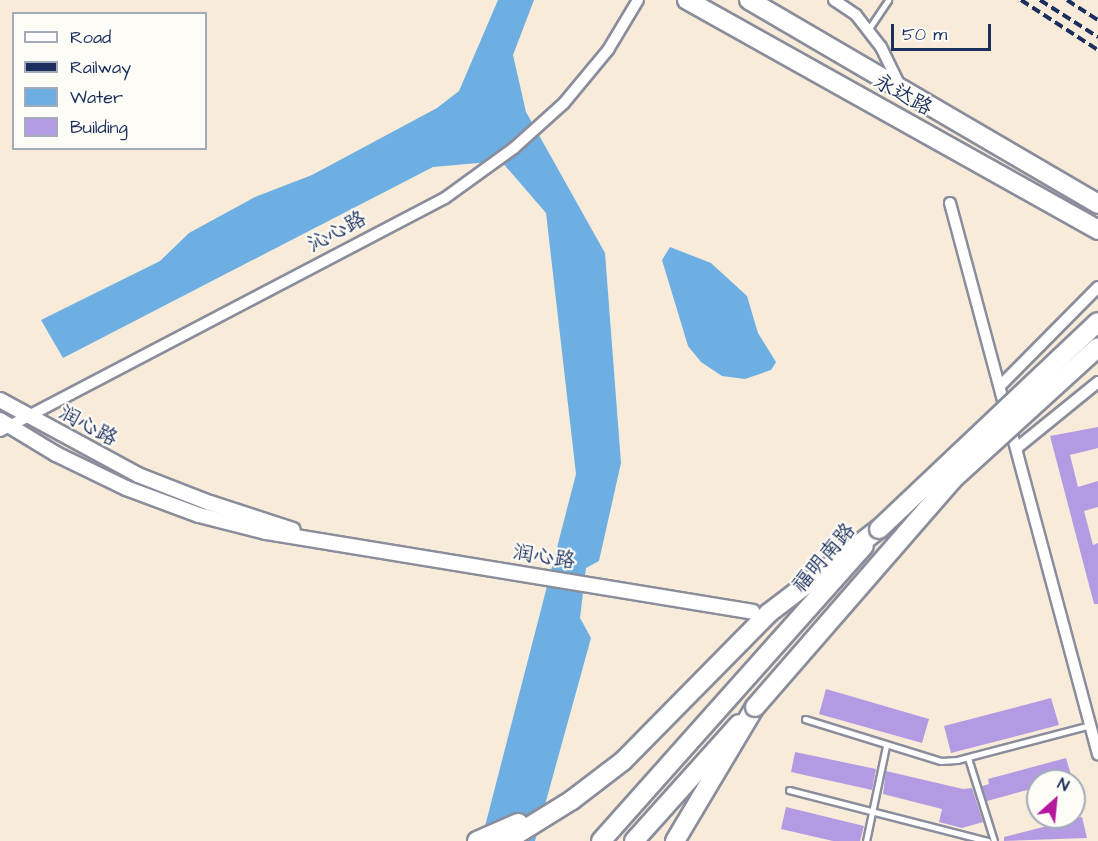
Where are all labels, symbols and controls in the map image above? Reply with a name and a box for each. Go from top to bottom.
legend [12,12,207,150]
scale bar [894,12,994,50]
text: 50 m [902,22,947,47]
text: Road [70,25,111,50]
text: Railway [70,55,131,80]
street label: 永达路 [869,69,937,121]
text: Water [70,85,123,110]
text: Building [70,115,128,140]
street label: 沁心路 [303,206,371,258]
street label: 润心路 [54,400,122,452]
street label: 福明南路 [787,518,861,598]
street label: 润心路 [511,540,577,574]
north arrow [1026,769,1086,829]
text: N [1054,773,1073,797]

